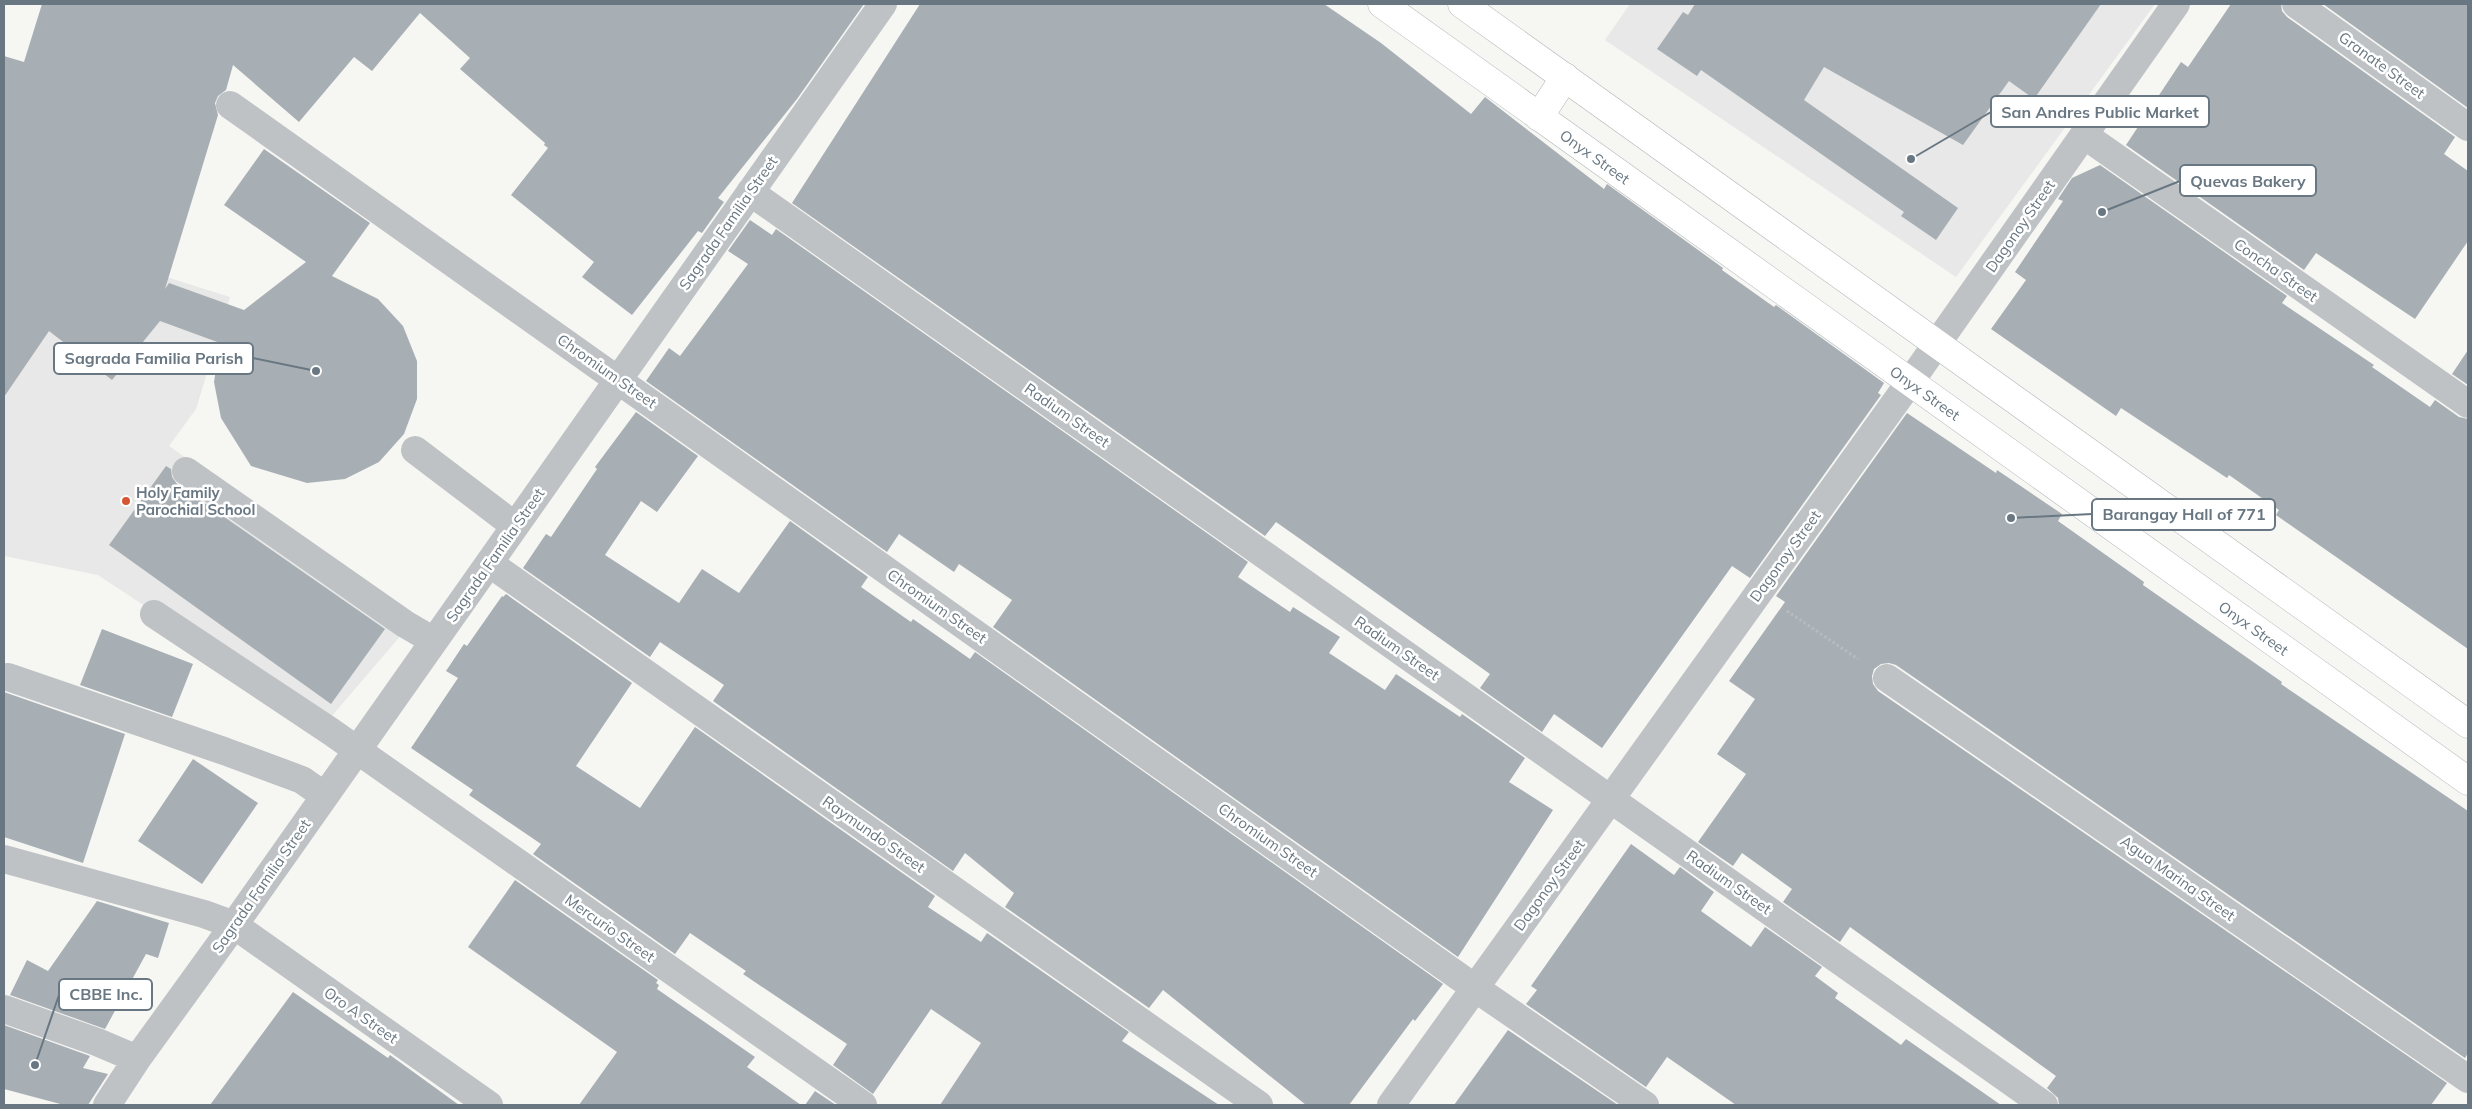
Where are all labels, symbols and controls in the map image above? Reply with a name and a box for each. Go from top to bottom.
street label: Granate Street [2335,27,2429,103]
callout: San Andres Public Market [1991,96,2209,127]
text: San Andres Public Market [2001,102,2199,122]
street label: Onyx Street [1556,125,1634,188]
street label: Sagrada Familia Street [675,152,781,294]
callout: Quevas Bakery [2180,165,2316,196]
text: Quevas Bakery [2190,171,2306,191]
street label: Dagonoy Street [1981,176,2059,276]
street label: Concha Street [2231,234,2321,306]
street label: Chromium Street [554,330,660,412]
callout: Sagrada Familia Parish [54,343,253,374]
text: Sagrada Familia Parish [65,348,243,368]
street label: Onyx Street [1887,361,1964,424]
street label: Radium Street [1021,379,1113,451]
place label: Holy Family Parochial School [136,483,255,519]
street label: Sagrada Familia Street [442,484,548,626]
marker: Holy Family Parochial School [120,495,132,507]
callout: Barangay Hall of 771 [2092,499,2275,530]
text: Barangay Hall of 771 [2102,504,2266,524]
street label: Dagonoy Street [1745,507,1825,605]
street label: Chromium Street [884,565,990,647]
street label: Onyx Street [2215,596,2293,659]
street label: Radium Street [1351,612,1443,684]
street label: Raymundo Street [819,792,929,876]
street label: Chromium Street [1215,799,1321,881]
street label: Sagrada Familia Street [208,815,314,957]
street label: Agua Marina Street [2117,831,2239,925]
street label: Dagonoy Street [1509,836,1589,934]
street label: Radium Street [1683,846,1775,918]
street label: Mercurio Street [561,890,659,966]
callout: CBBE Inc. [59,979,152,1010]
street label: Oro A Street [320,983,402,1047]
text: CBBE Inc. [69,984,143,1004]

